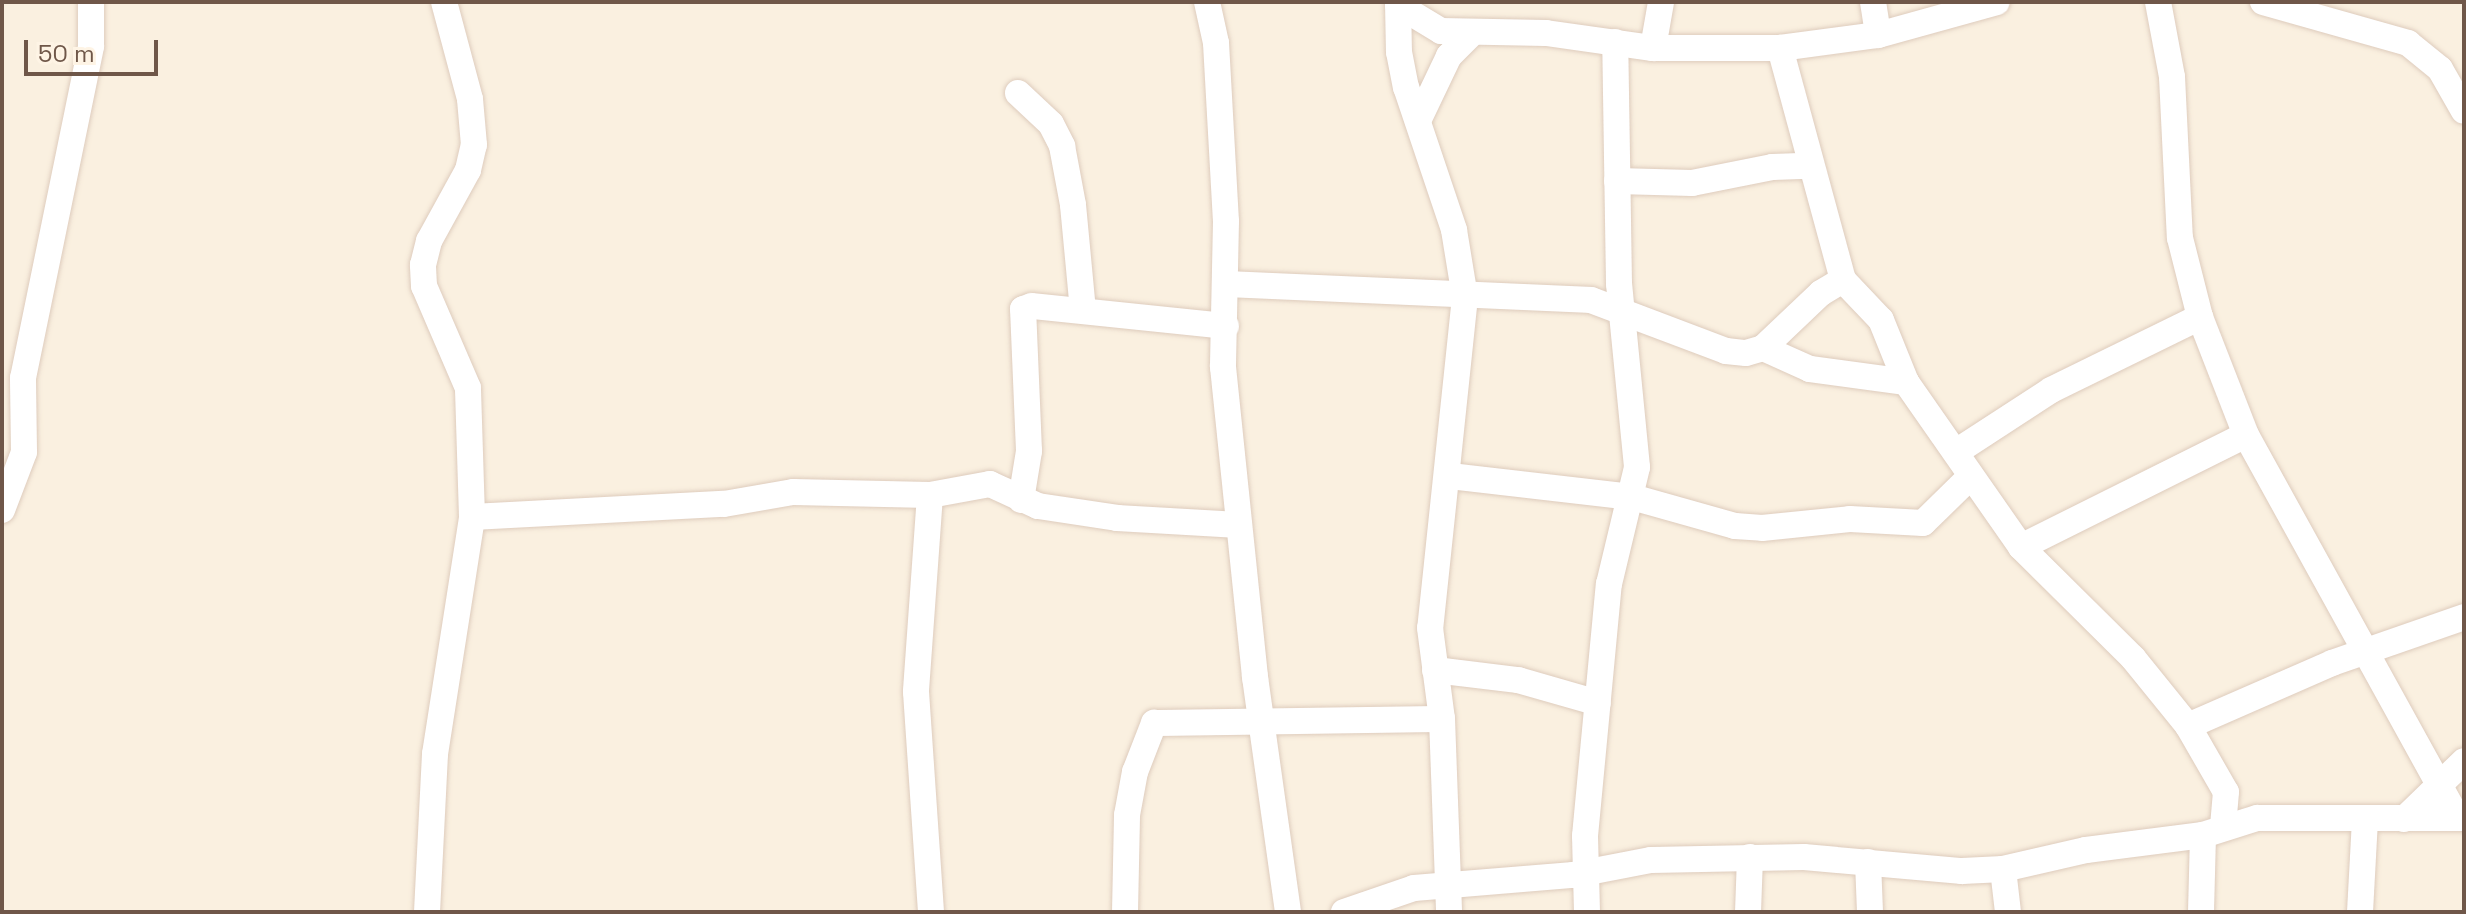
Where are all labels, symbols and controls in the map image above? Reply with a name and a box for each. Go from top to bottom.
scale bar [28,24,162,74]
text: 50 m [38,38,95,69]

